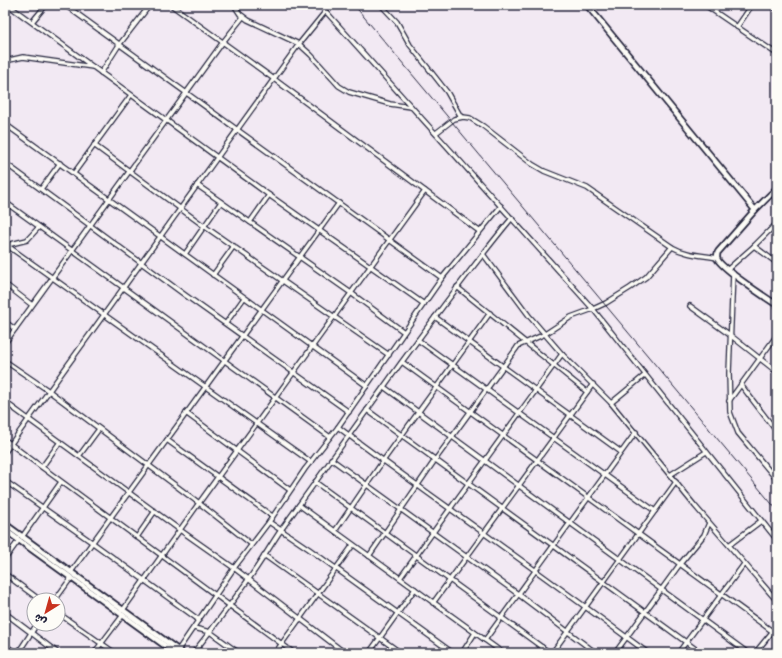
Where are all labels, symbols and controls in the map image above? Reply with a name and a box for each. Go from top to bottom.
north arrow [26,592,66,632]
text: ش [31,611,49,629]

